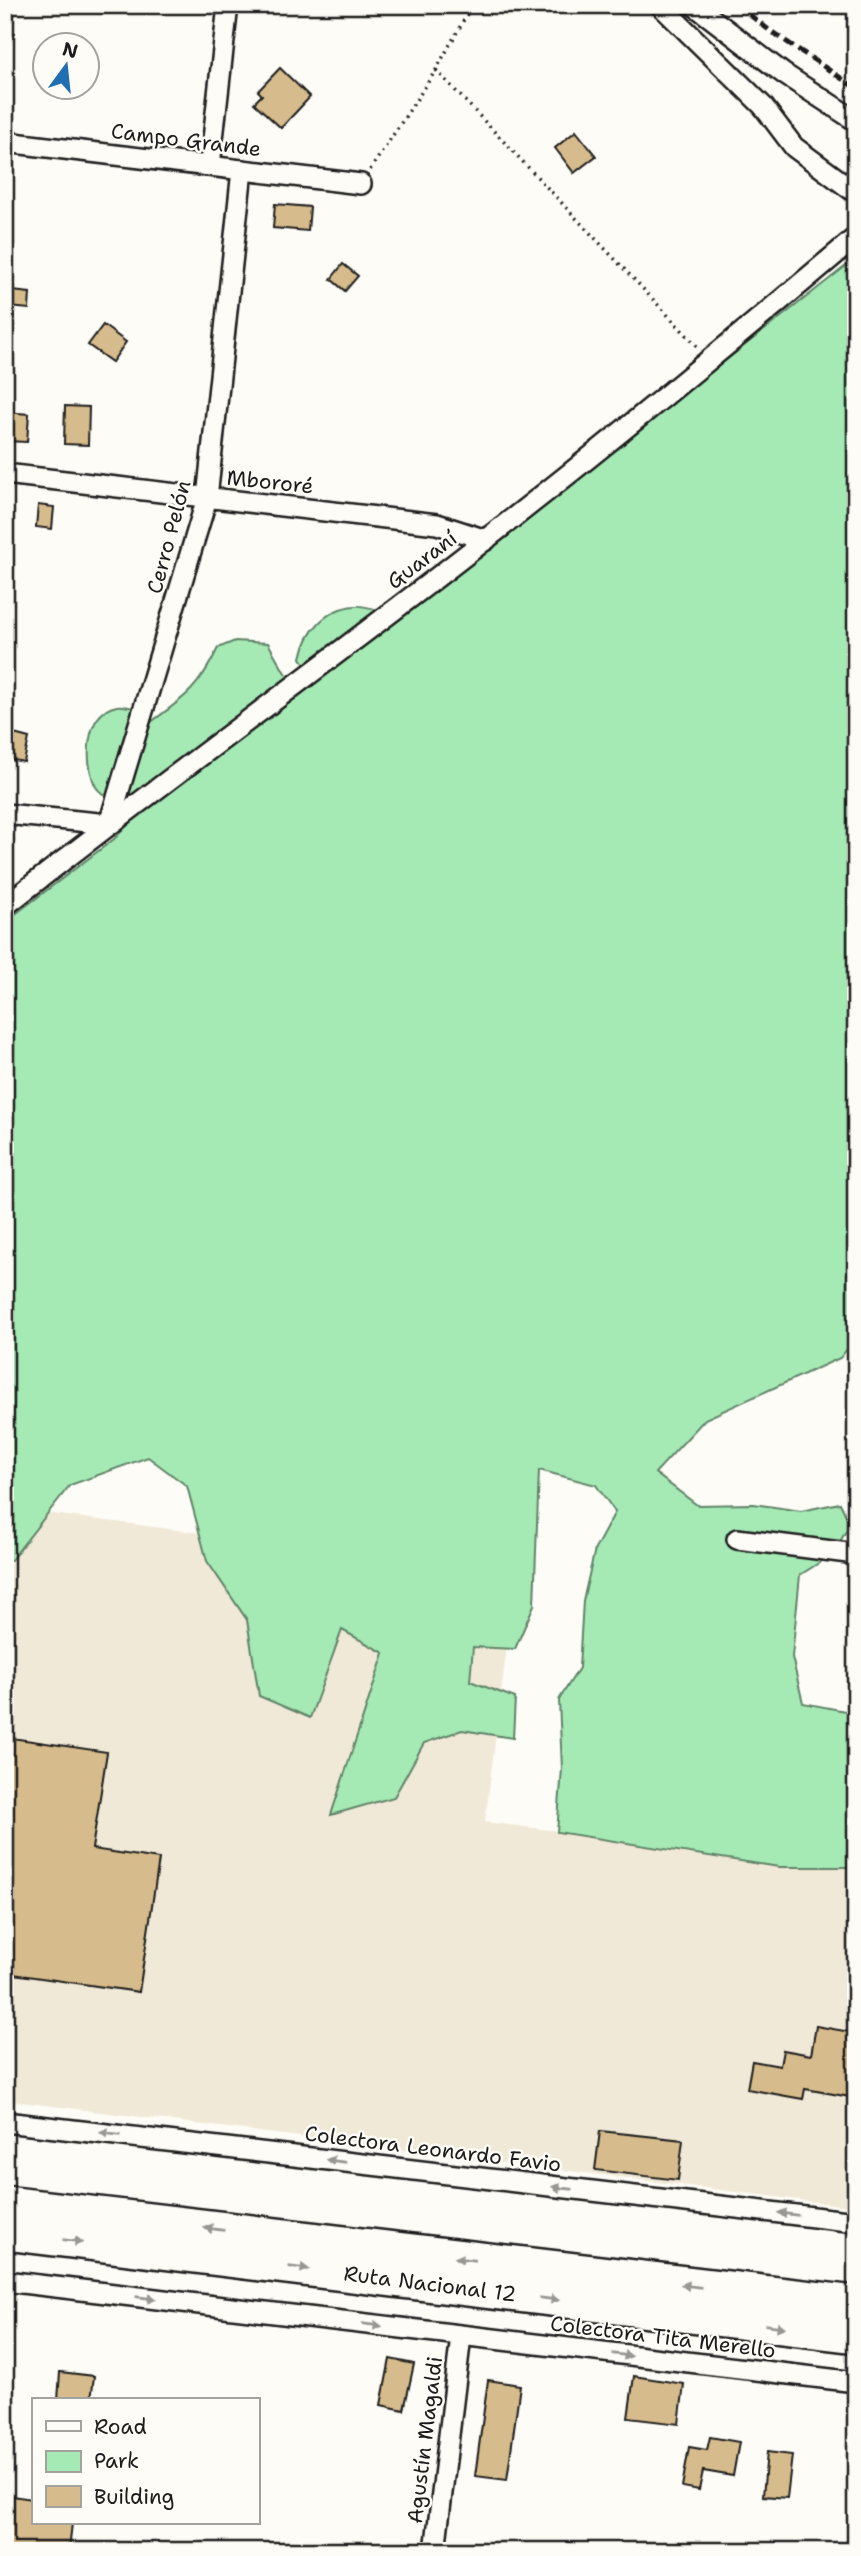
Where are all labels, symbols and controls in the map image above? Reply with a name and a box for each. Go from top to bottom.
north arrow [32,32,102,102]
text: N [60,36,81,64]
street label: Campo Grande [109,117,263,163]
street label: Mbororé [225,464,315,500]
street label: Cerro Pelón [140,477,198,597]
street label: Guaraní [381,524,463,595]
street label: Colectora Leonardo Favio [303,2119,563,2179]
one-way arrow [99,2129,121,2140]
one-way arrow [325,2155,347,2166]
one-way arrow [551,2182,573,2193]
one-way arrow [777,2209,799,2220]
one-way arrow [203,2224,225,2235]
one-way arrow [62,2235,84,2246]
one-way arrow [453,2253,475,2264]
street label: Ruta Nacional 12 [342,2260,518,2308]
one-way arrow [288,2263,310,2274]
one-way arrow [679,2280,701,2291]
one-way arrow [135,2293,157,2304]
one-way arrow [538,2293,560,2304]
street label: Colectora Tita Merello [549,2309,777,2365]
one-way arrow [361,2320,383,2331]
one-way arrow [764,2321,786,2332]
one-way arrow [611,2349,633,2360]
street label: Agustín Magaldi [401,2355,449,2525]
legend [32,2398,259,2524]
text: Road [94,2413,147,2441]
text: Park [94,2447,139,2475]
text: Building [94,2483,174,2511]

